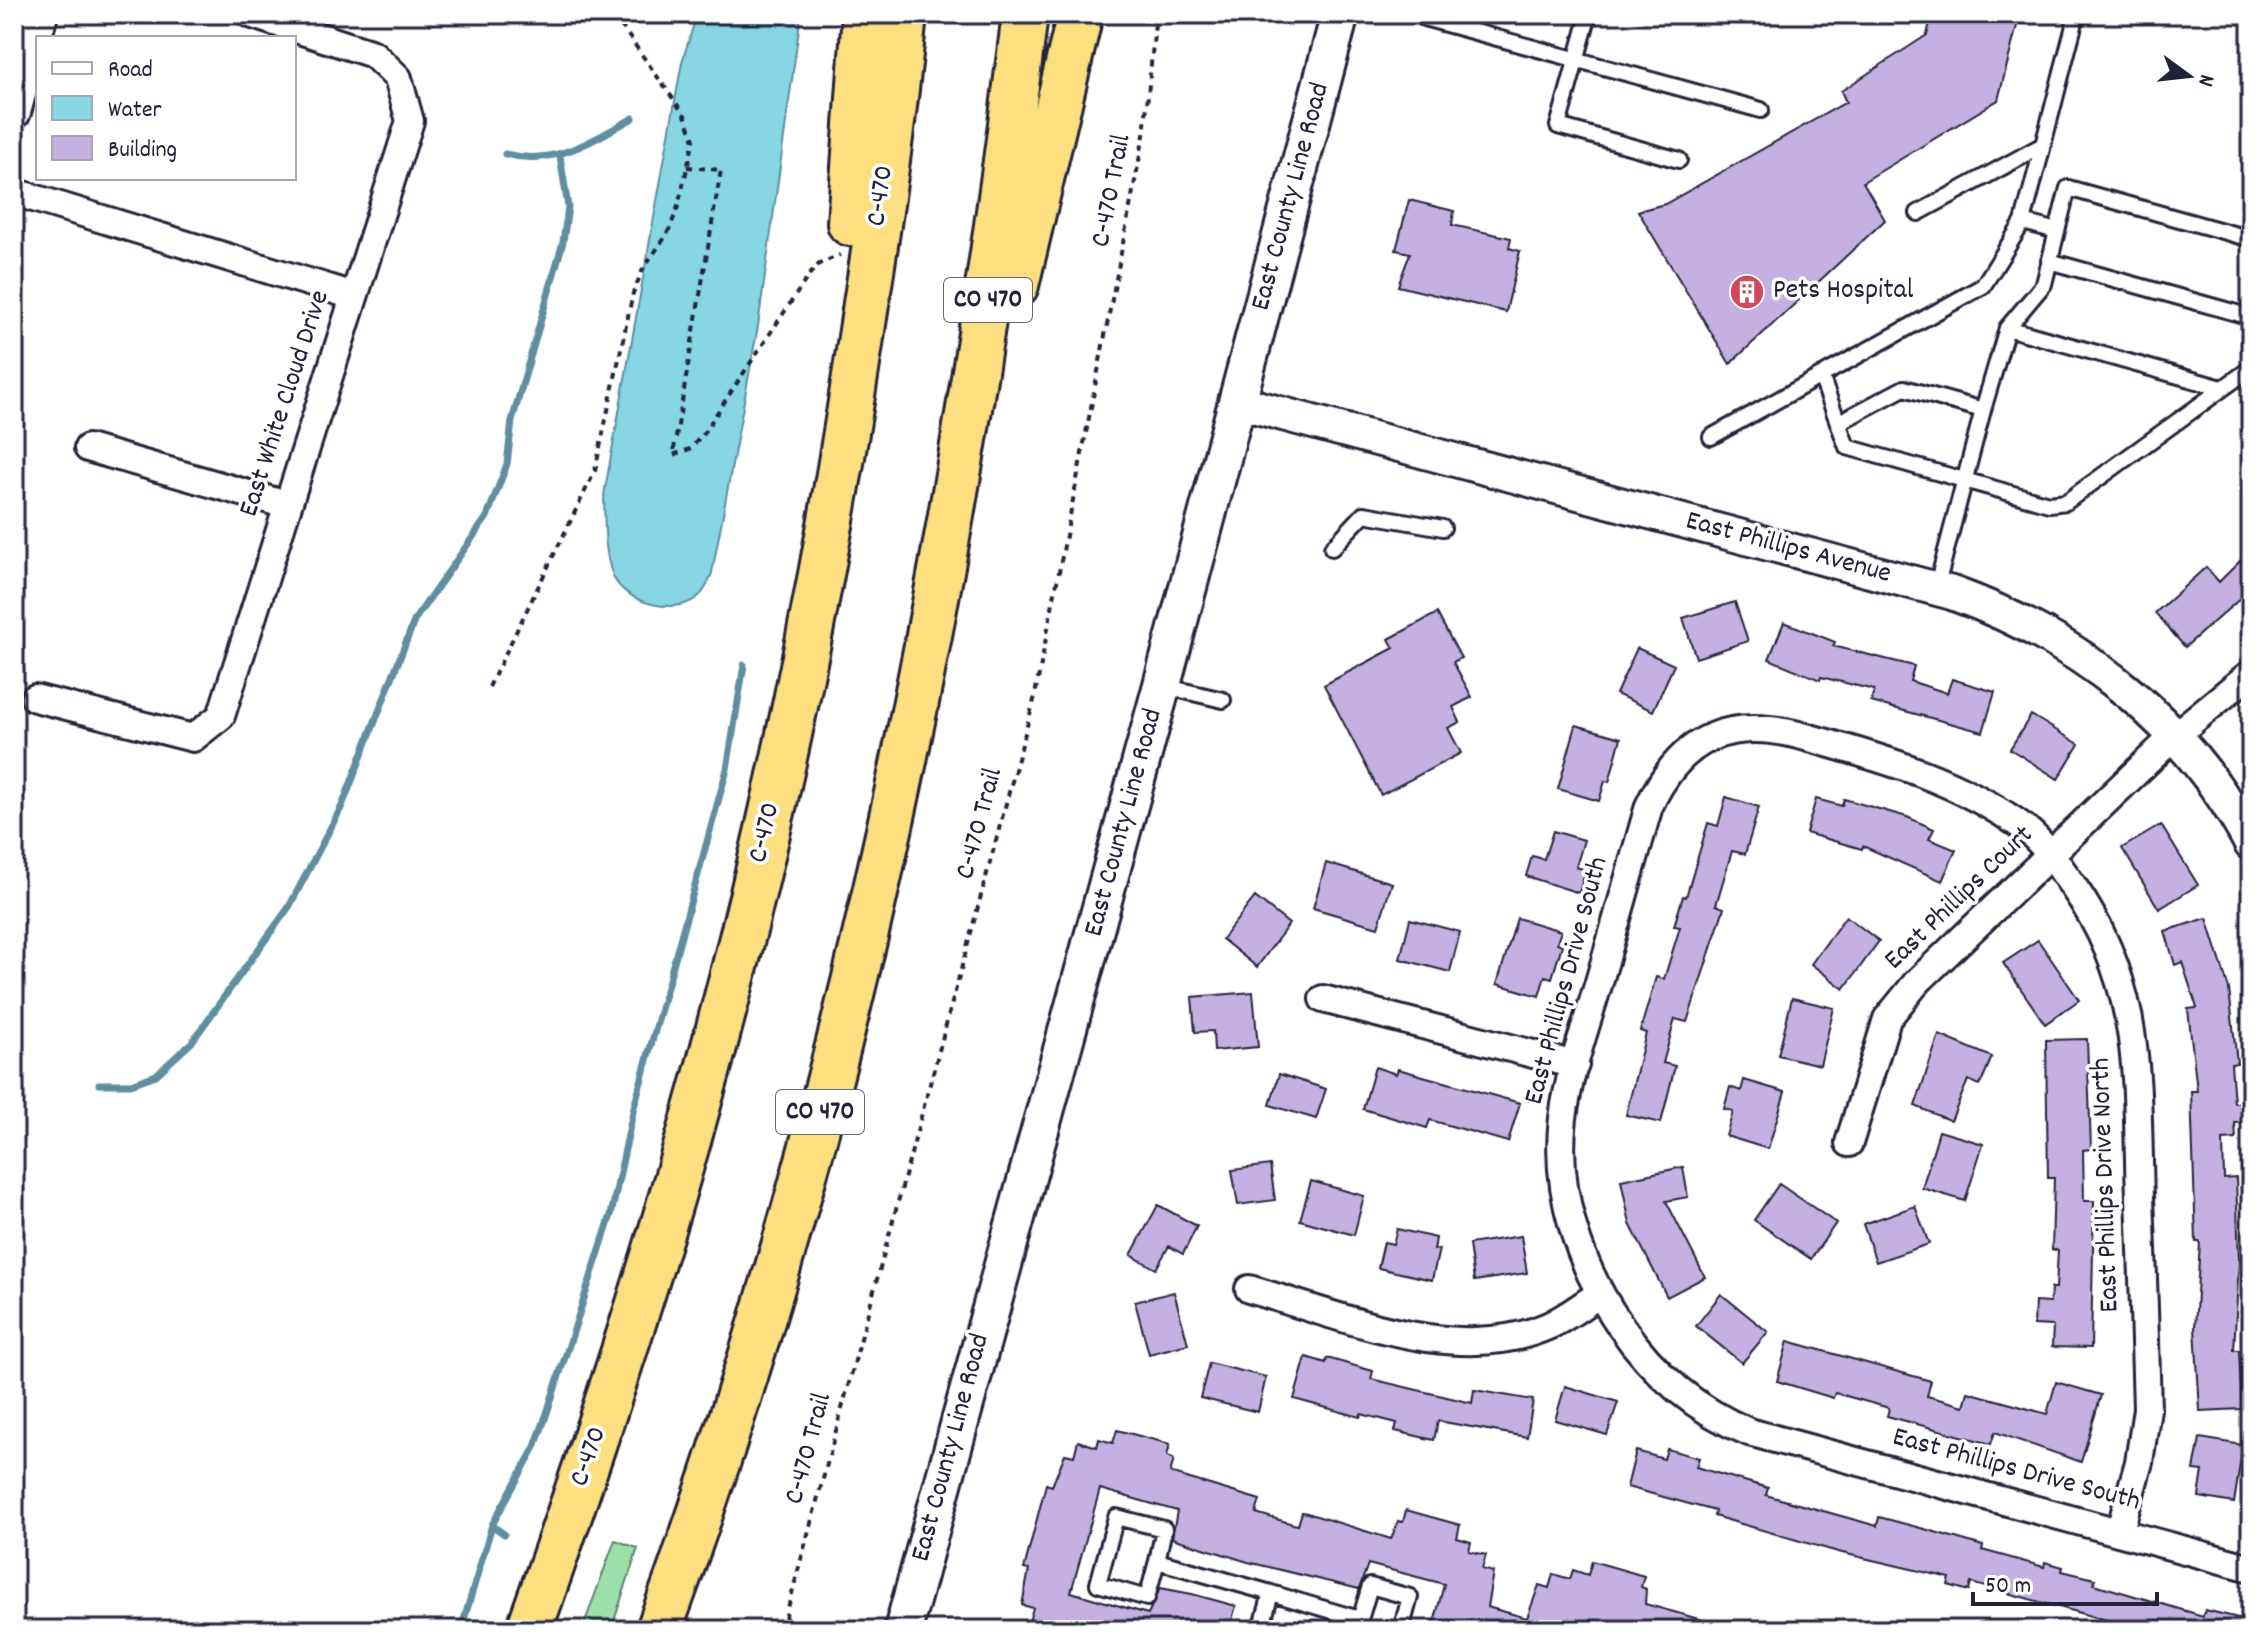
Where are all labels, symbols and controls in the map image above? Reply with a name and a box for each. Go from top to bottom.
legend [36,36,296,180]
north arrow [2149,36,2229,116]
text: Road [108,54,153,88]
text: N [2189,71,2221,90]
street label: East County Line Road [1242,79,1342,315]
text: Water [108,94,161,128]
street label: C-470 Trail [1082,131,1144,251]
text: Building [108,134,177,168]
street label: C-470 [858,163,906,229]
place label: Pets Hospital [1773,272,1914,312]
building icon: Pets Hospital [1728,273,1766,311]
road number: CO 470 [944,278,1032,322]
street label: East White Cloud Drive [231,286,341,522]
street label: East Phillips Avenue [1681,502,1895,596]
street label: East County Line Road [1075,705,1175,941]
street label: C-470 Trail [947,763,1015,884]
street label: C-470 [740,799,792,867]
street label: East Phillips Court [1876,817,2044,981]
street label: East Phillips Drive South [1516,853,1620,1109]
street label: East Phillips Drive North [2083,1057,2131,1313]
road number: CO 470 [776,1090,864,1134]
street label: East County Line Road [902,1330,1002,1566]
street label: C-470 Trail [776,1388,844,1509]
street label: East Phillips Drive South [1888,1419,2144,1523]
street label: C-470 [561,1422,619,1492]
scale bar [1973,1556,2157,1606]
text: 50 m [1985,1570,2031,1604]

